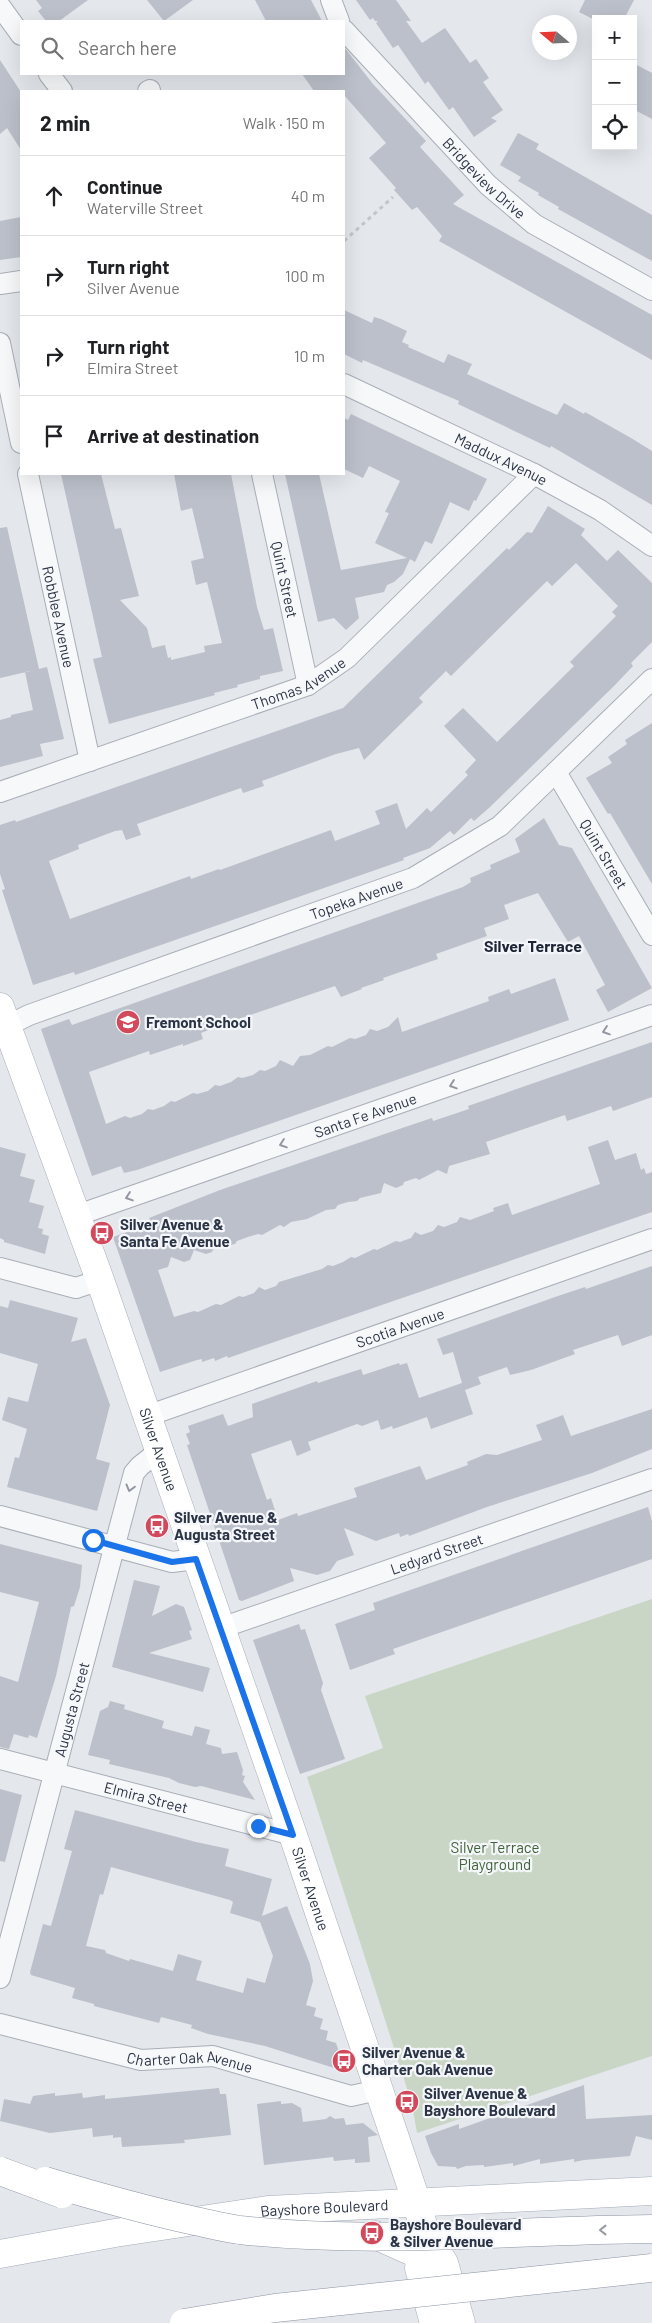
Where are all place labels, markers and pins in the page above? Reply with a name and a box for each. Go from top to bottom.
school or university icon: Fremont School [115,1009,141,1035]
place label: Fremont School [146,1013,251,1031]
place label: Silver Avenue & Santa Fe Avenue [120,1215,230,1250]
bus stop icon: Silver Avenue & Santa Fe Avenue [89,1220,115,1246]
place label: Silver Avenue & Augusta Street [174,1508,278,1543]
bus stop icon: Silver Avenue & Augusta Street [144,1513,170,1539]
place label: Silver Avenue & Charter Oak Avenue [362,2043,493,2078]
bus stop icon: Silver Avenue & Charter Oak Avenue [331,2048,357,2074]
place label: Silver Avenue & Bayshore Boulevard [424,2084,555,2119]
bus stop icon: Silver Avenue & Bayshore Boulevard [394,2089,420,2115]
place label: Bayshore Boulevard & Silver Avenue [390,2215,521,2250]
bus stop icon: Bayshore Boulevard & Silver Avenue [359,2220,385,2246]

